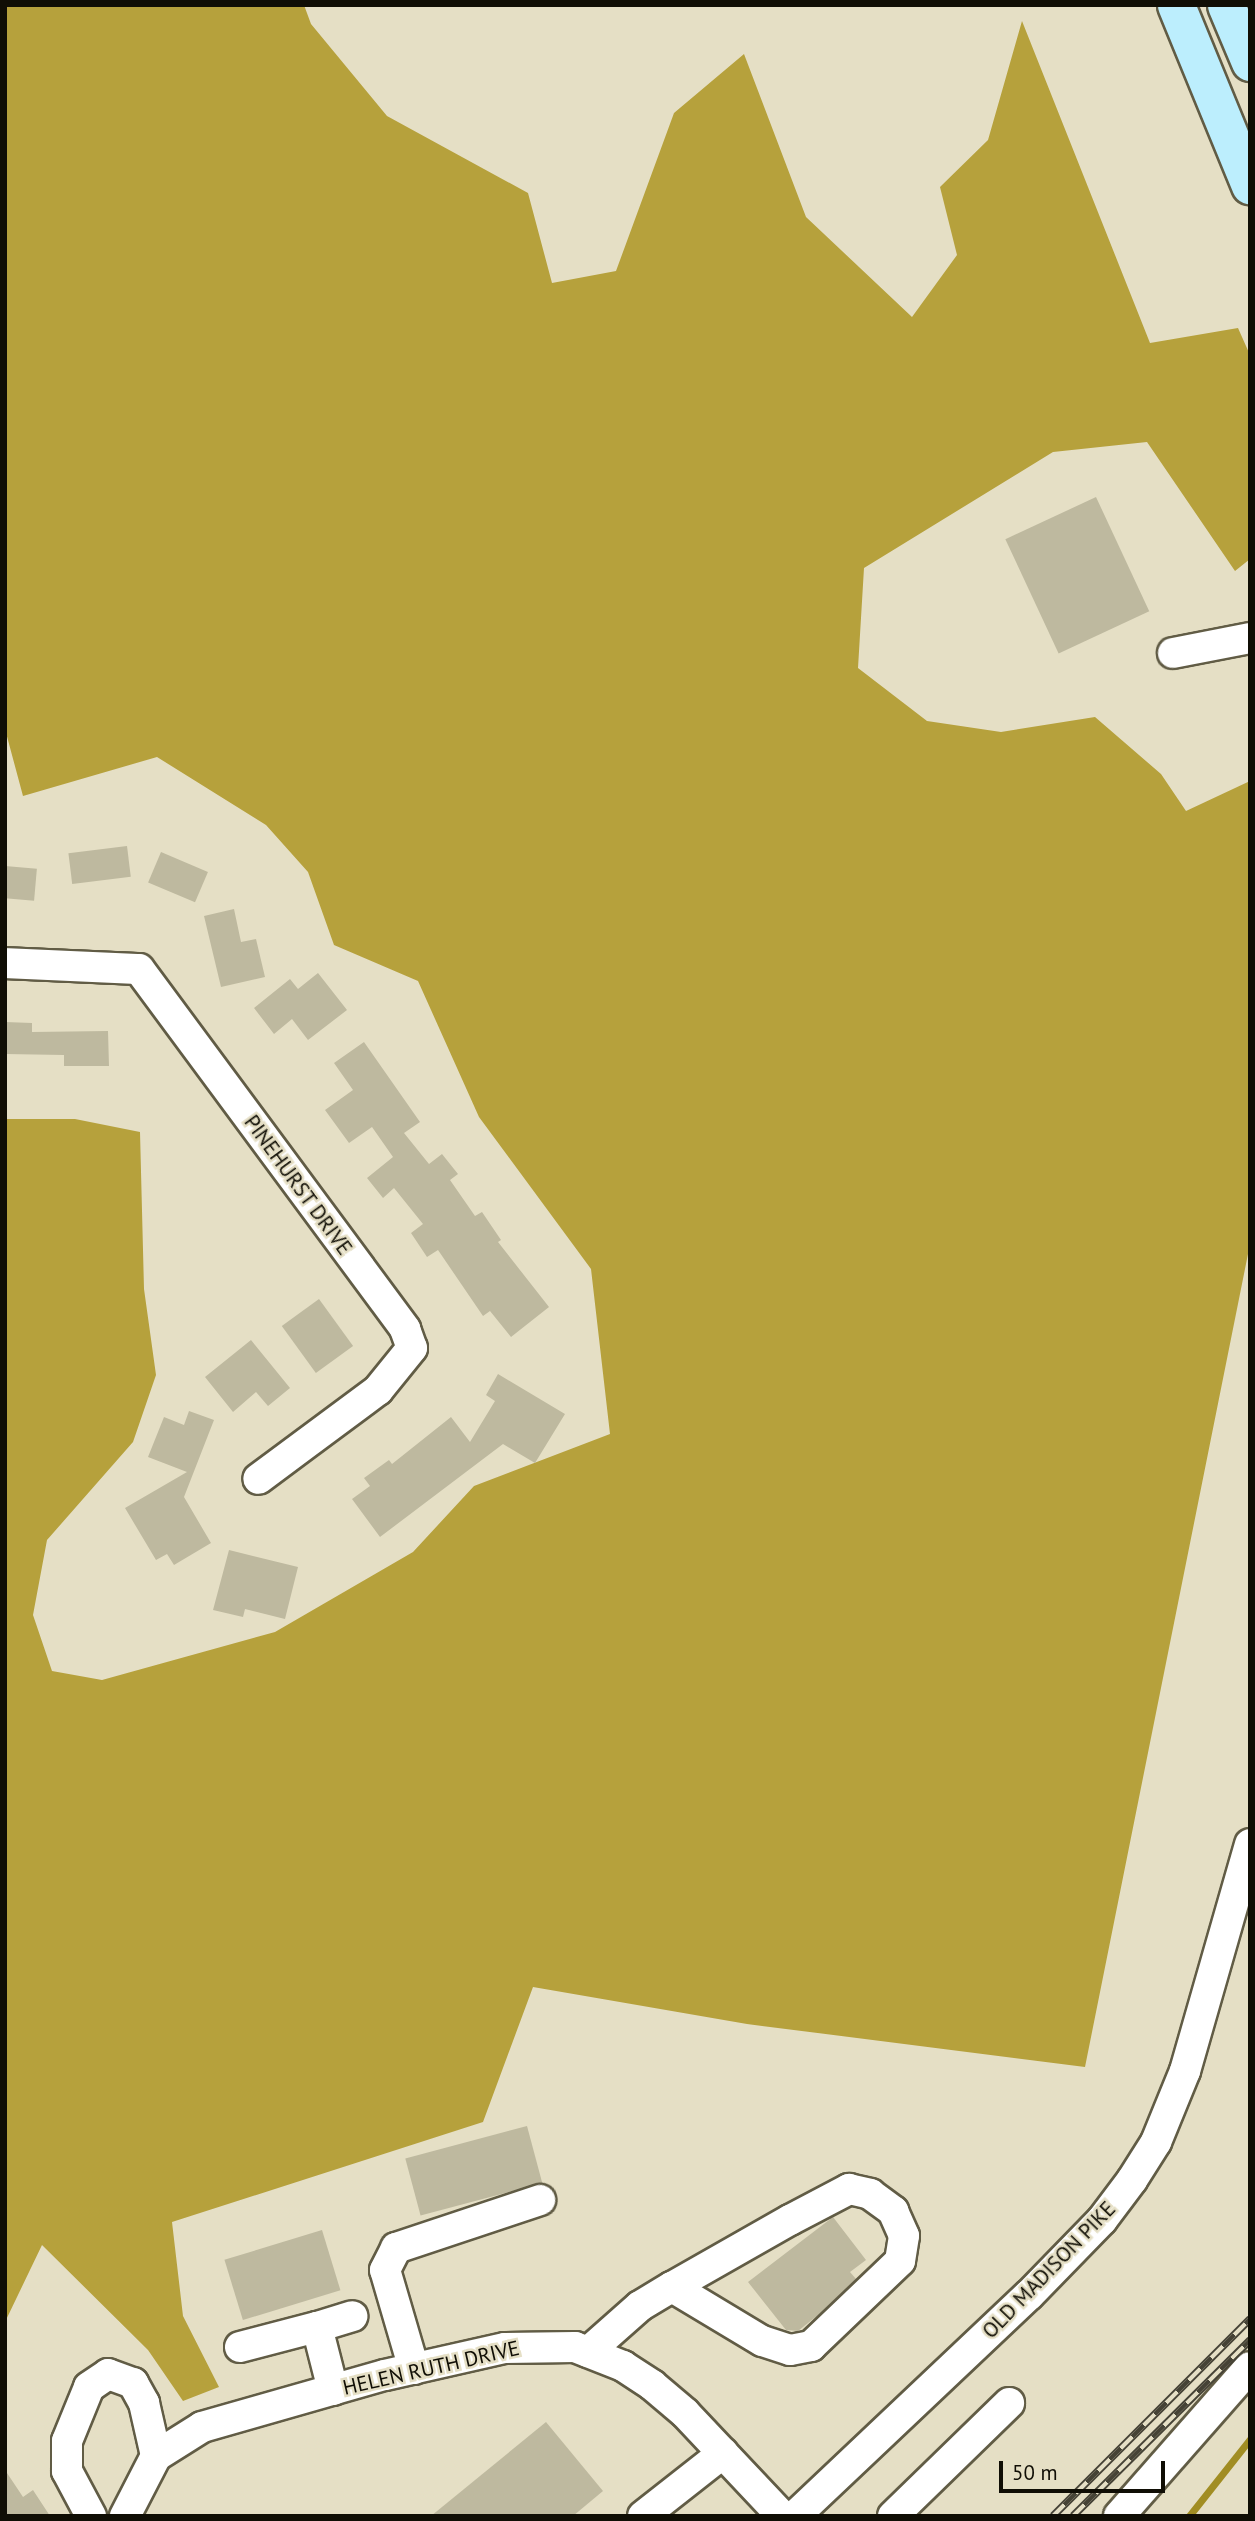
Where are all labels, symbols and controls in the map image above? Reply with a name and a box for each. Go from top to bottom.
street label: PINEHURST DRIVE [239,1110,357,1260]
street label: OLD MADISON PIKE [977,2196,1121,2344]
street label: HELEN RUTH DRIVE [340,2335,522,2401]
scale bar [1003,2448,1169,2492]
text: 50 m [1012,2459,1058,2486]

